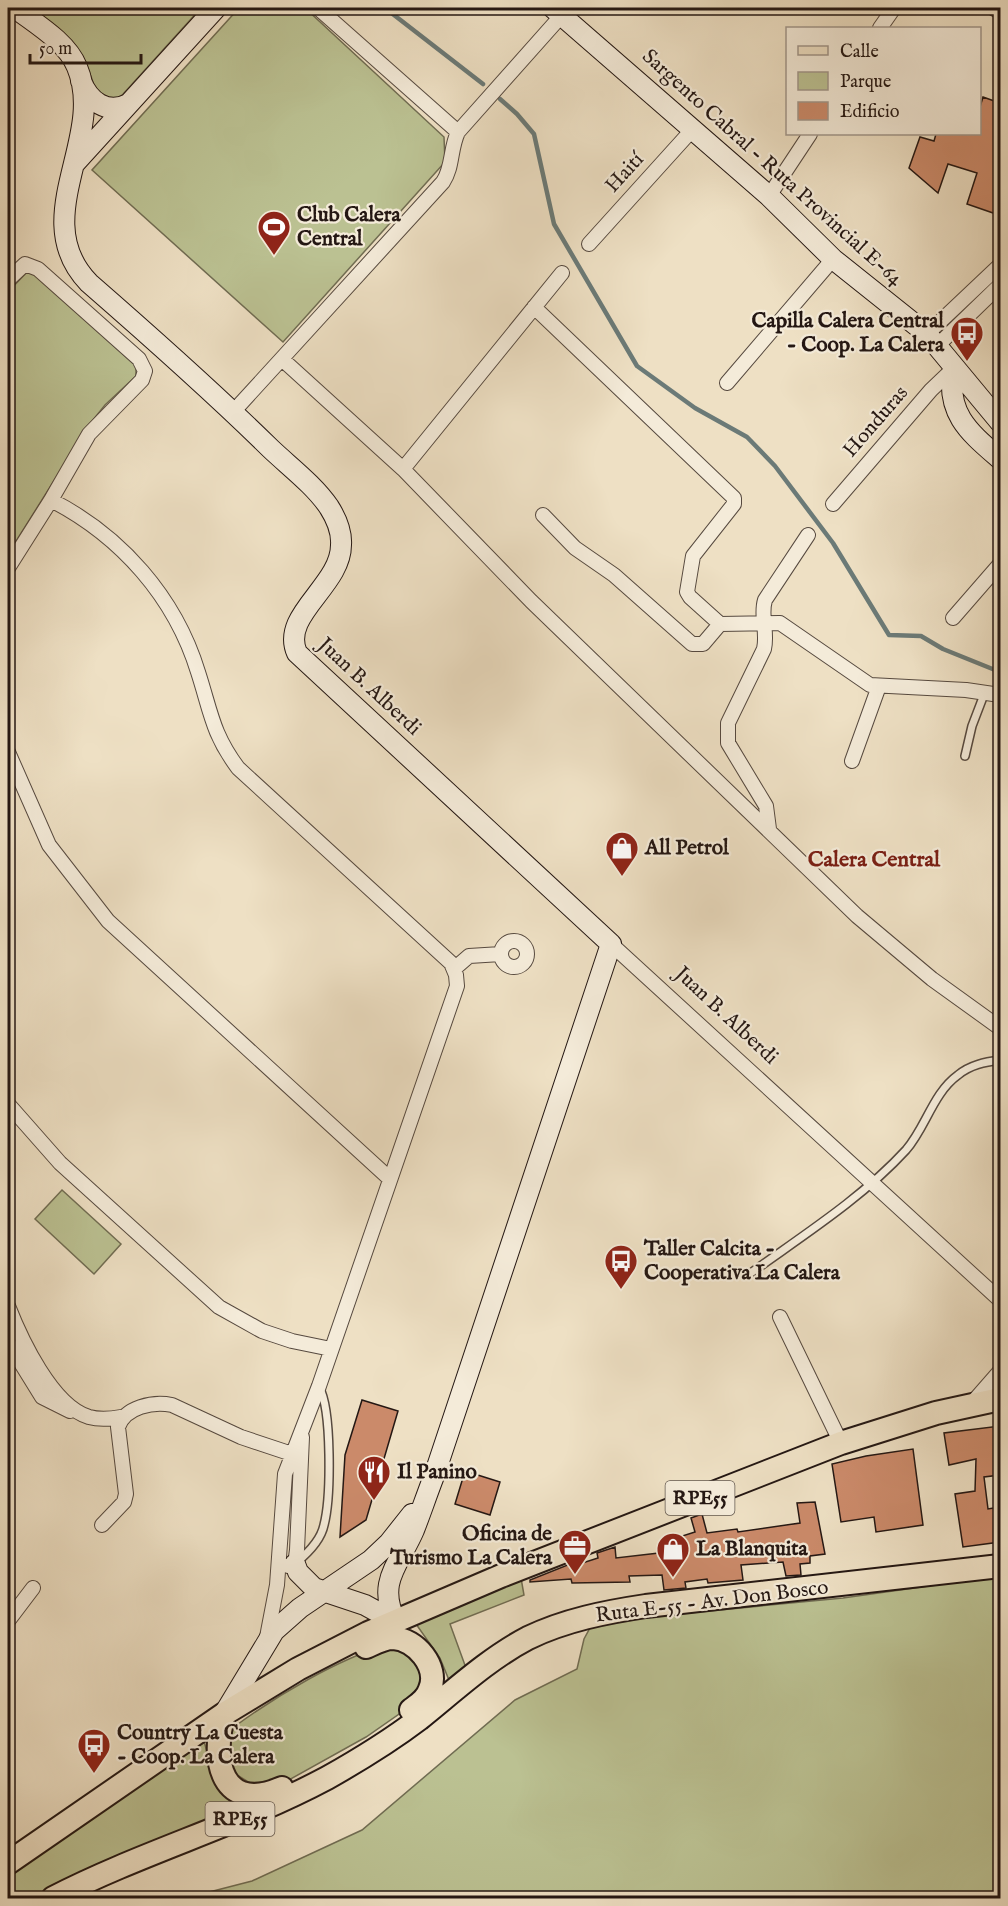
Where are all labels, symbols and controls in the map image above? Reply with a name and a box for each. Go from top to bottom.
scale bar [30,27,141,65]
legend [786,27,981,135]
text: 50 m [39,38,72,61]
text: Calle [840,41,879,64]
street label: Sargento Cabral - Ruta Provincial E-64 [636,44,909,293]
text: Parque [840,71,891,94]
text: Edificio [840,101,900,124]
street label: Haití [600,146,651,199]
place label: Club Calera Central [297,202,401,253]
sports icon: Club Calera Central [256,209,292,256]
place label: Capilla Calera Central - Coop. La Calera [752,308,945,359]
bus stop icon: Capilla Calera Central - Coop. La Calera [949,315,985,362]
street label: Honduras [837,381,915,463]
street label: Juan B. Alberdi [310,631,426,742]
shop icon: All Petrol [604,830,640,877]
place label: All Petrol [644,835,730,862]
district label: Calera Central [808,846,941,874]
street label: Juan B. Alberdi [667,960,783,1071]
place label: Taller Calcita - Cooperativa La Calera [643,1236,841,1287]
bus stop icon: Taller Calcita - Cooperativa La Calera [603,1243,639,1290]
restaurant icon: Il Panino [356,1454,392,1501]
place label: Il Panino [397,1459,477,1486]
road number: RPE55 [666,1481,734,1515]
place label: Oficina de Turismo La Calera [389,1521,553,1572]
office icon: Oficina de Turismo La Calera [557,1528,593,1575]
shop icon: La Blanquita [655,1531,691,1578]
place label: La Blanquita [696,1536,809,1563]
street label: Ruta E-55 - Av. Don Bosco [594,1574,830,1630]
place label: Country La Cuesta - Coop. La Calera [117,1720,284,1771]
bus stop icon: Country La Cuesta - Coop. La Calera [76,1727,112,1774]
road number: RPE55 [206,1802,274,1836]

